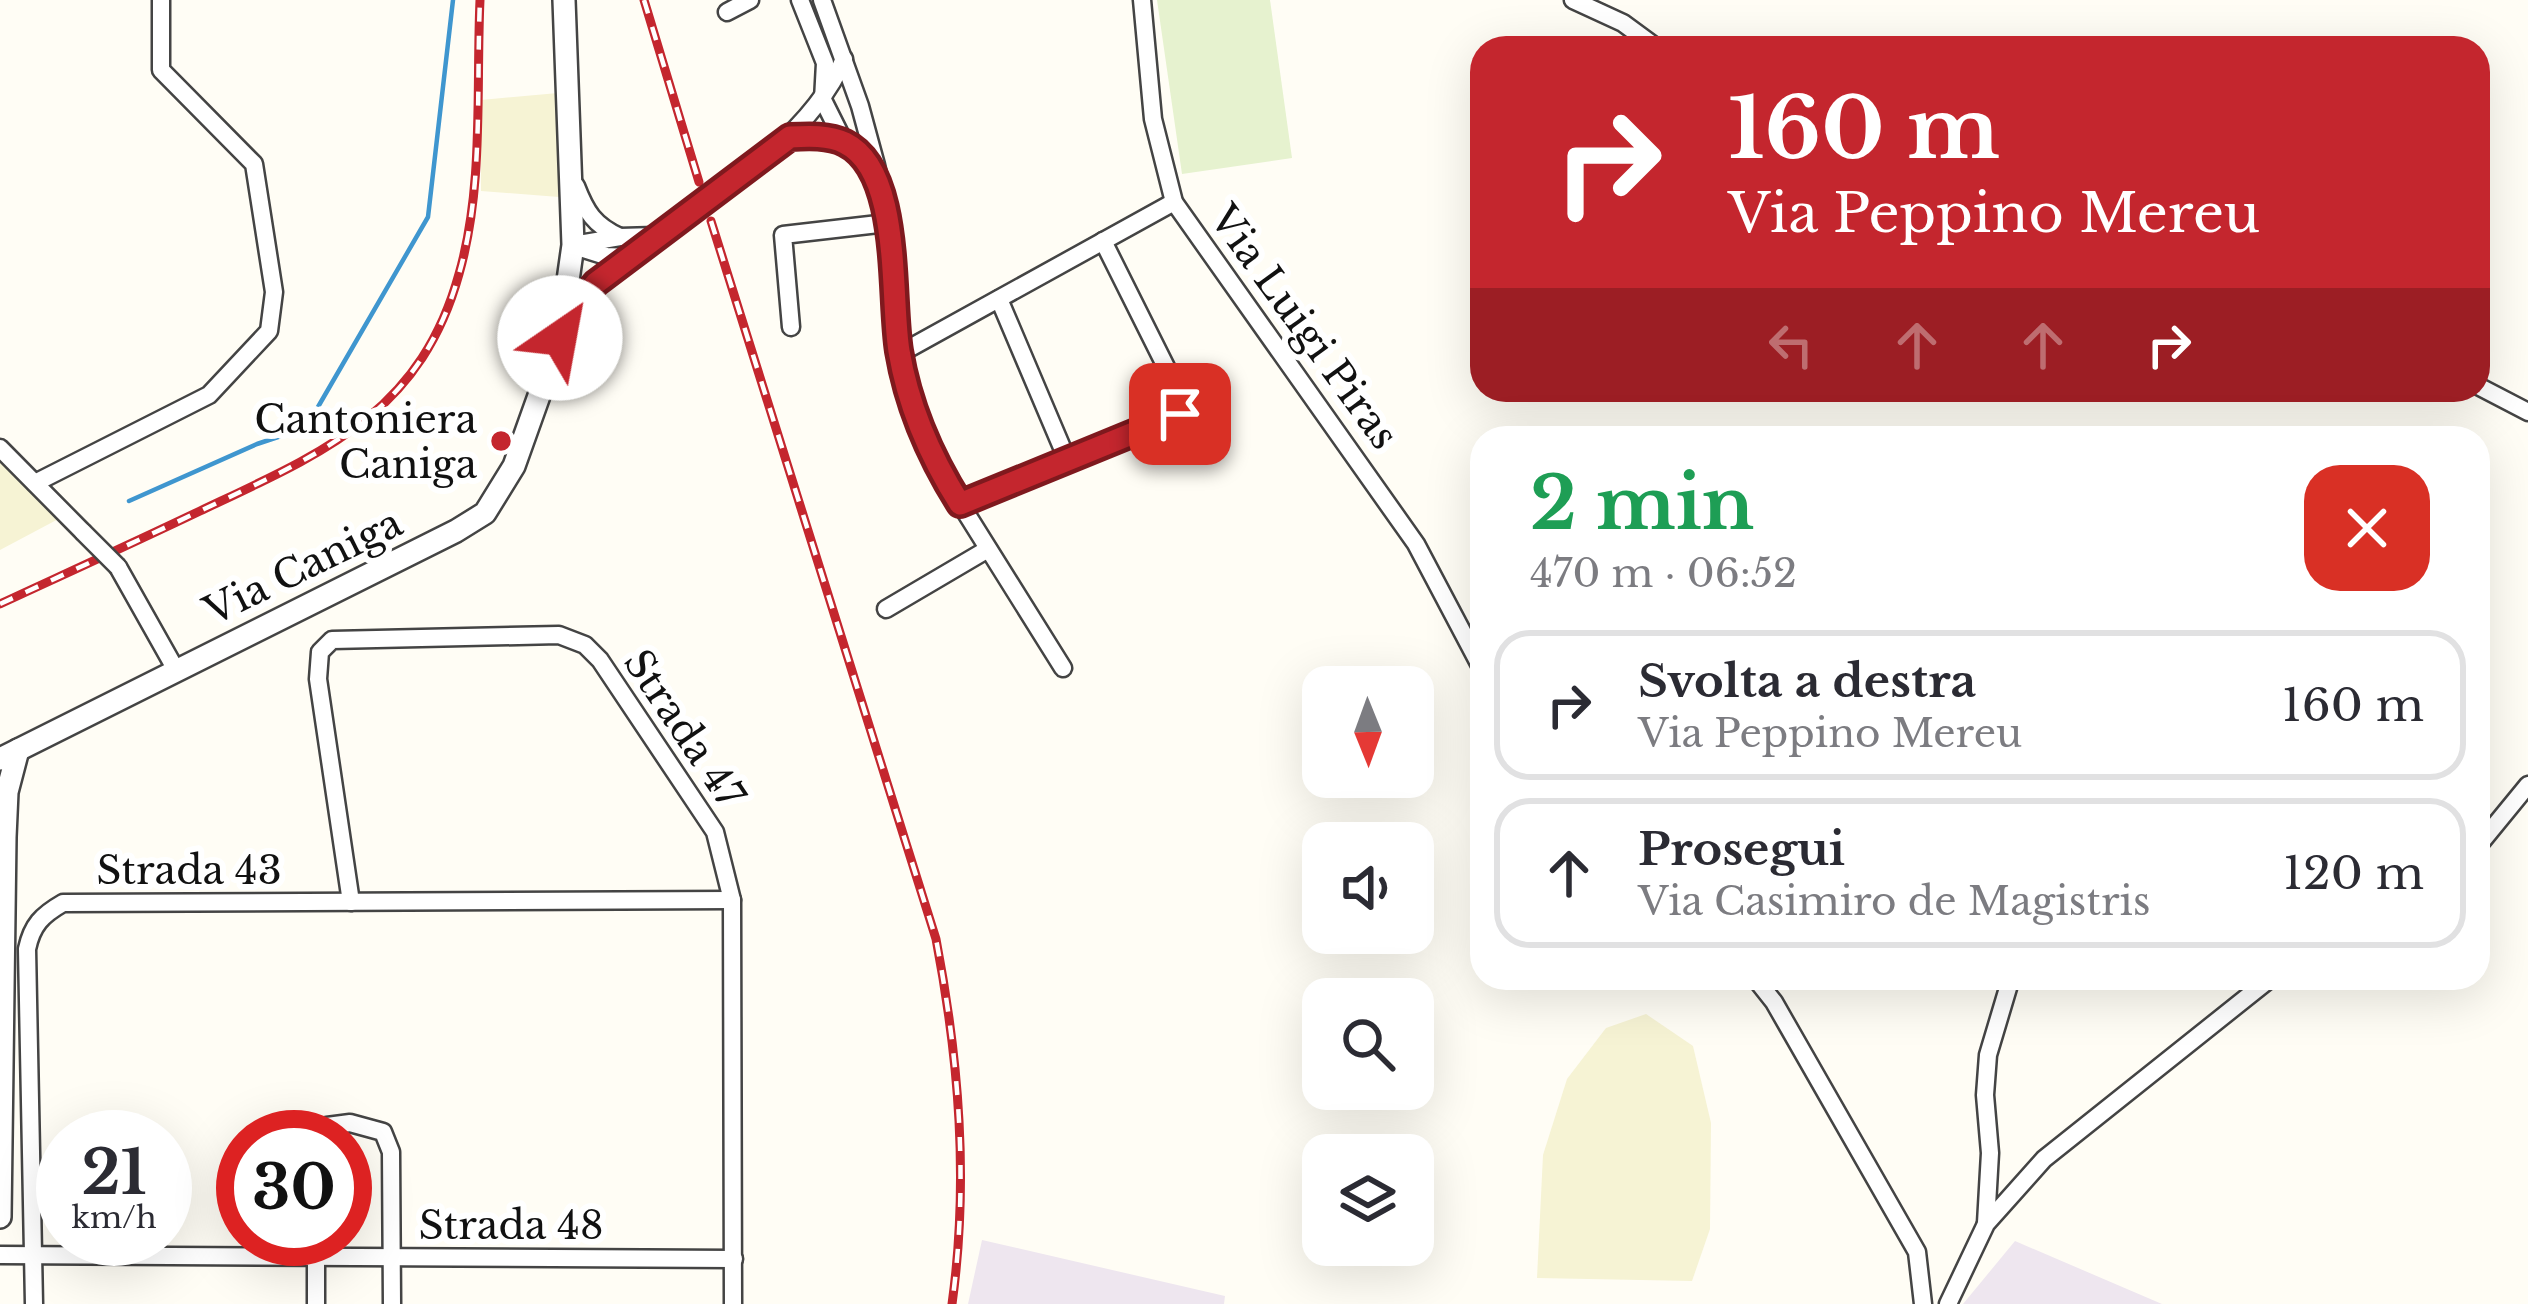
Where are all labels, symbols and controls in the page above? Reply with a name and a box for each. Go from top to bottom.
text: 160 m [1728,77,2000,181]
icon: right [1530,84,1686,240]
text: Via Peppino Mereu [1728,180,2260,247]
street label: Via Luigi Piras [1198,195,1409,459]
position arrow [497,275,623,401]
icon: left [1758,312,1824,378]
icon: ahead [1884,312,1950,378]
icon: ahead [2010,312,2076,378]
icon: right [2136,312,2202,378]
pin [1129,363,1231,465]
icon: arrive [1147,381,1213,447]
place label: Cantoniera Caniga [254,395,477,489]
marker: Cantoniera Caniga [488,428,514,454]
text: 2 min [1530,459,1754,548]
button: close [2304,465,2430,591]
street label: Via Caniga [195,498,410,636]
text: 470 m · 06:52 [1530,549,1797,598]
street label: Strada 47 [613,640,755,818]
text: Svolta a destra [1638,653,1976,709]
north arrow [1302,666,1434,798]
map controls [1302,666,1434,1266]
icon: right [1536,672,1602,738]
text: 160 m [2282,677,2424,733]
text: Via Peppino Mereu [1638,709,2022,758]
text: Prosegui [1638,821,1845,877]
button: sound [1302,822,1434,954]
icon: ahead [1536,840,1602,906]
text: 120 m [2283,845,2424,901]
street label: Strada 43 [96,846,282,895]
text: Via Casimiro de Magistris [1638,877,2151,926]
button: search [1302,978,1434,1110]
speed limit sign: 30 [216,1110,372,1266]
button: layers [1302,1134,1434,1266]
text: 21 [81,1136,147,1210]
text: km/h [71,1199,157,1236]
street label: Strada 48 [418,1201,604,1250]

